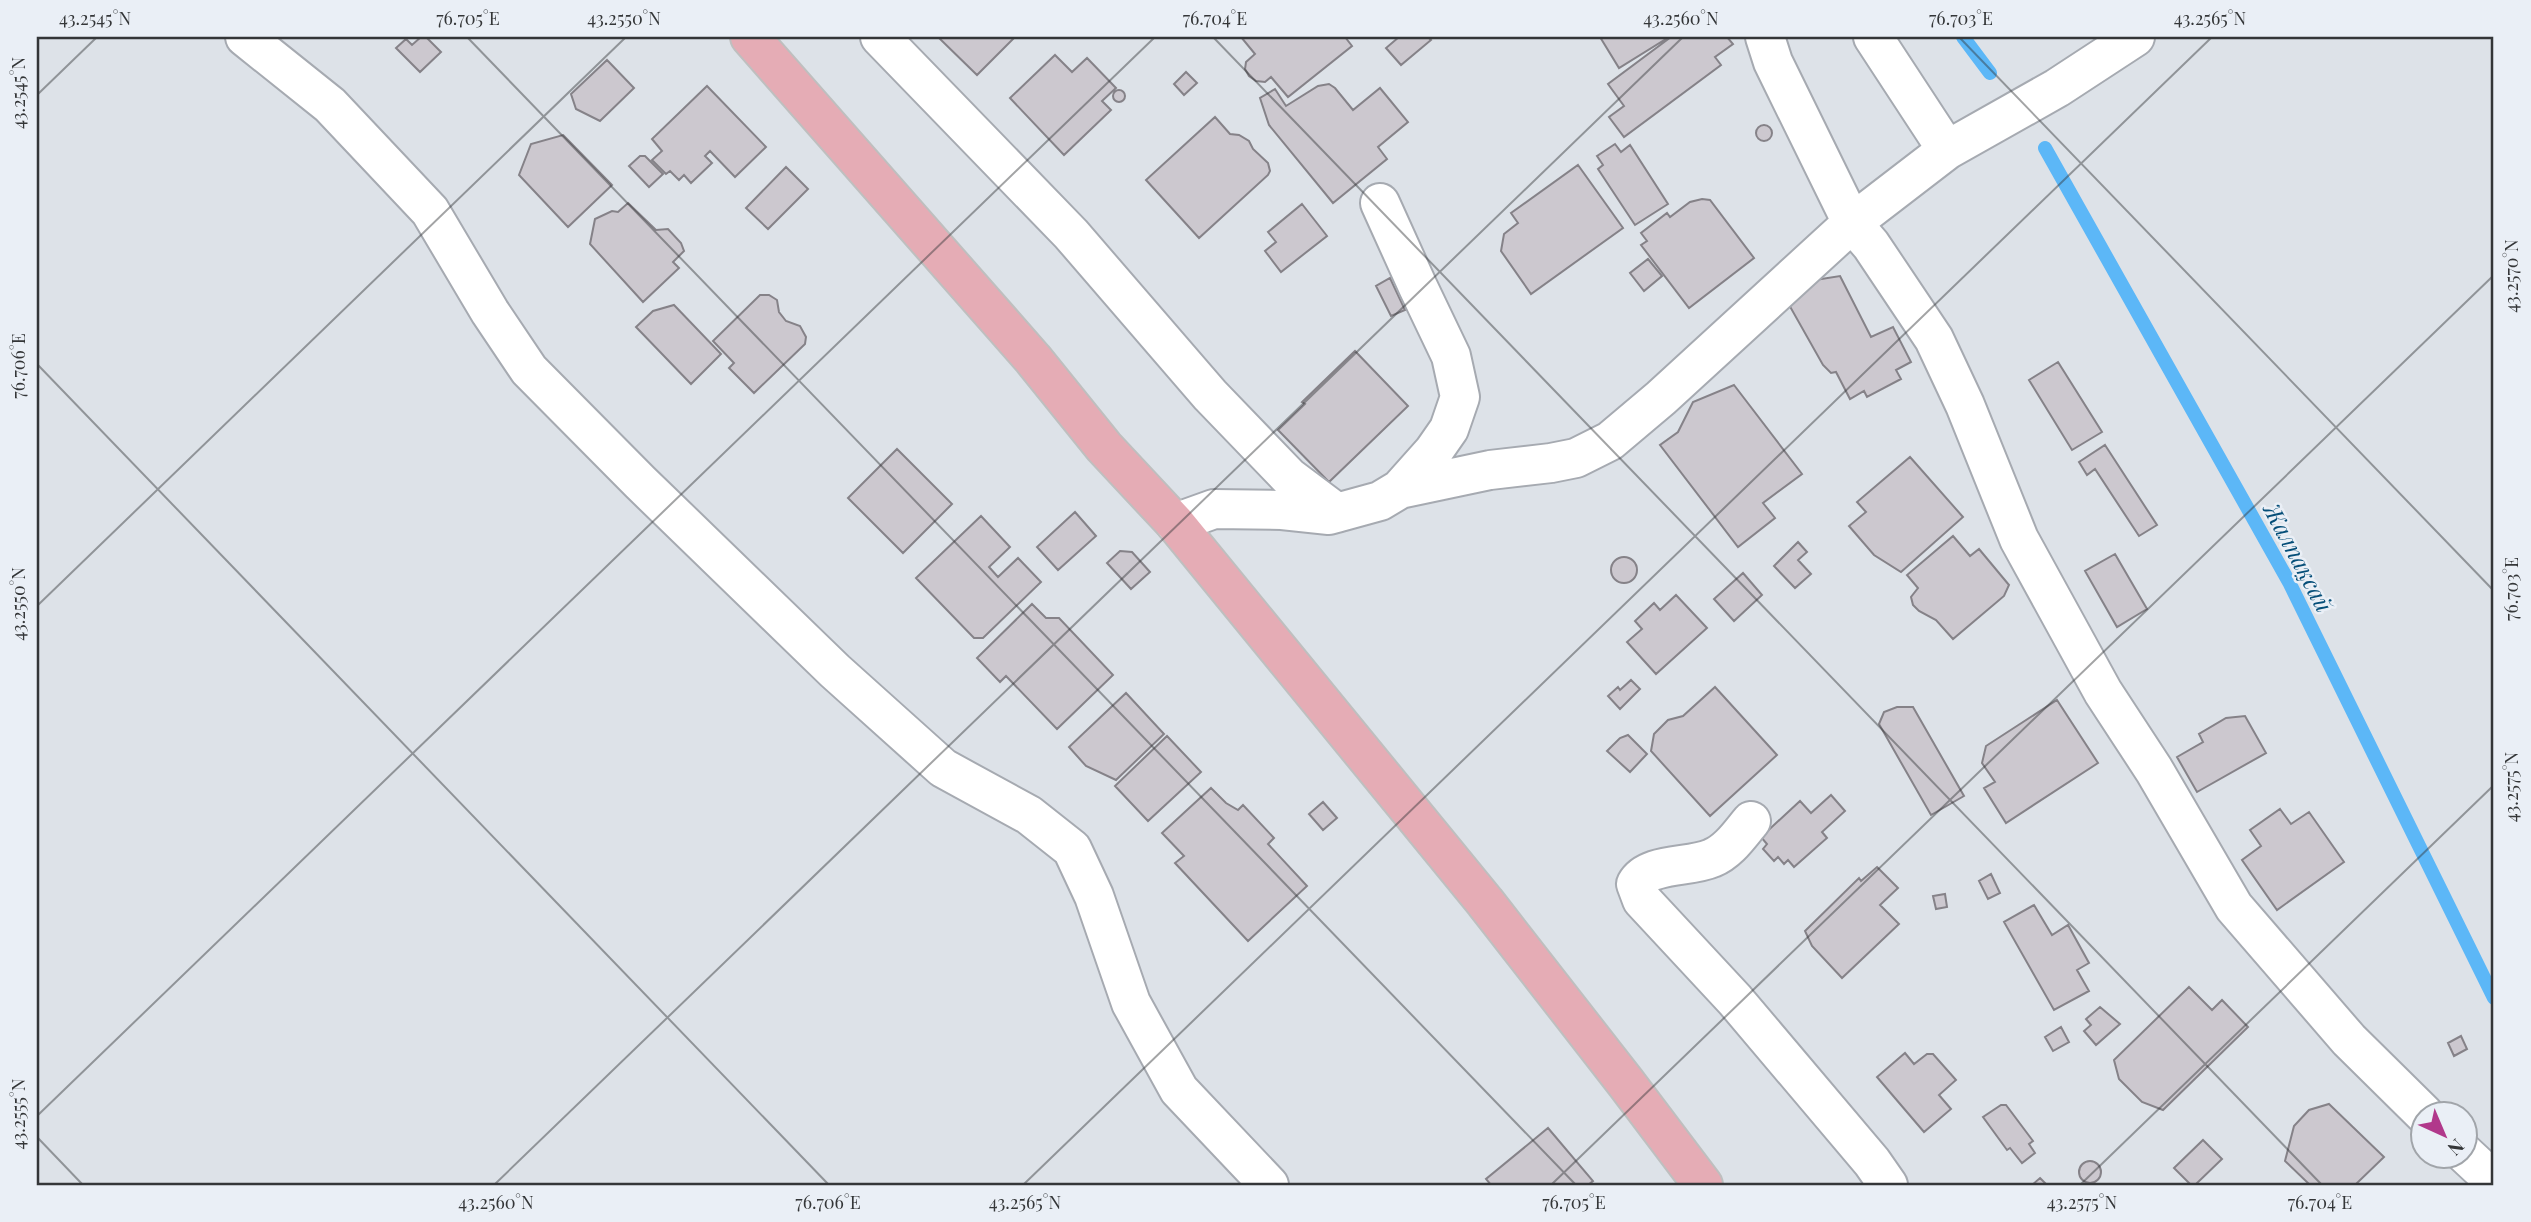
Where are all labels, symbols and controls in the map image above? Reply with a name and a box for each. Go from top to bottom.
text: 43.2545°N [59,6,131,30]
text: 76.705°E [436,6,500,30]
text: 43.2550°N [587,6,661,30]
text: 76.704°E [1183,6,1247,30]
text: 43.2560°N [1643,6,1719,30]
text: 76.703°E [1929,6,1993,30]
text: 43.2565°N [2174,6,2247,30]
text: 43.2545°N [6,57,30,129]
text: 43.2570°N [2499,239,2523,313]
text: 76.706°E [6,333,30,399]
water label: Жалпақсай [2257,496,2341,618]
text: 76.703°E [2499,557,2523,621]
text: 43.2550°N [6,567,30,641]
text: 43.2575°N [2499,751,2523,822]
text: 43.2555°N [6,1078,30,1149]
north arrow [2408,1100,2478,1170]
text: N [2442,1134,2470,1162]
text: 43.2560°N [458,1190,534,1214]
text: 76.706°E [795,1190,861,1214]
text: 43.2565°N [989,1190,1062,1214]
text: 76.705°E [1542,1190,1606,1214]
text: 43.2575°N [2047,1190,2118,1214]
text: 76.704°E [2288,1190,2352,1214]

